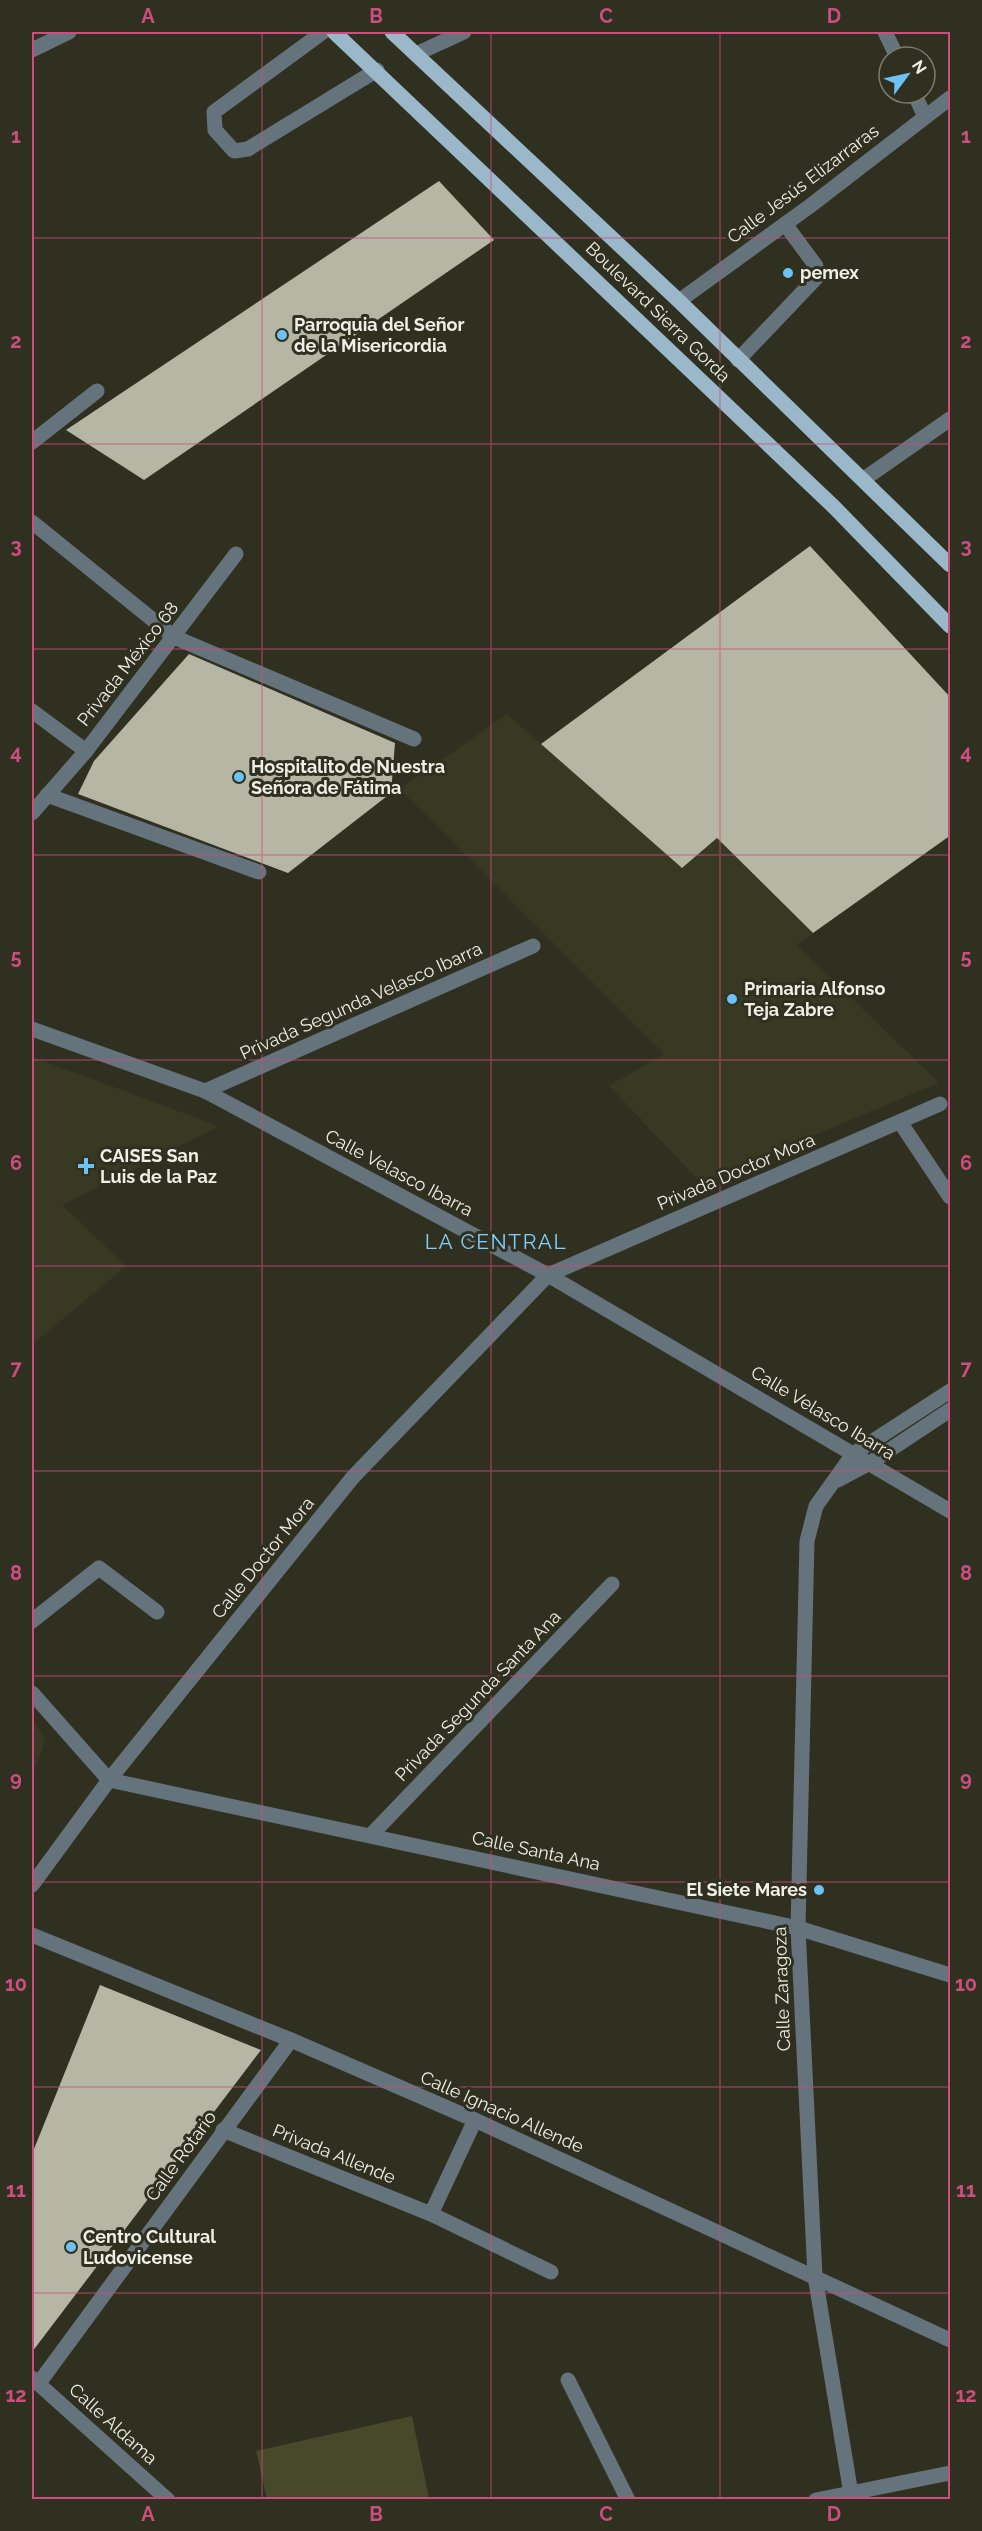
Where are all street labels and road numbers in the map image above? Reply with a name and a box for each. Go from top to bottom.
street label: Calle Jesús Elizarraras [723,120,883,247]
street label: Boulevard Sierra Gorda [582,237,735,386]
street label: Privada México 68 [73,597,183,730]
street label: Privada Segunda Velasco Ibarra [236,937,485,1064]
street label: Calle Velasco Ibarra [322,1125,477,1220]
street label: Privada Doctor Mora [654,1129,818,1214]
street label: Calle Velasco Ibarra [747,1361,899,1464]
street label: Calle Doctor Mora [207,1493,318,1623]
street label: Privada Segunda Santa Ana [391,1606,565,1785]
street label: Calle Santa Ana [470,1827,602,1874]
street label: Calle Zaragoza [769,1926,794,2052]
street label: Calle Ignacio Allende [417,2066,587,2157]
street label: Calle Rotario [141,2106,220,2205]
street label: Privada Allende [270,2119,399,2188]
street label: Calle Aldama [65,2379,162,2469]

